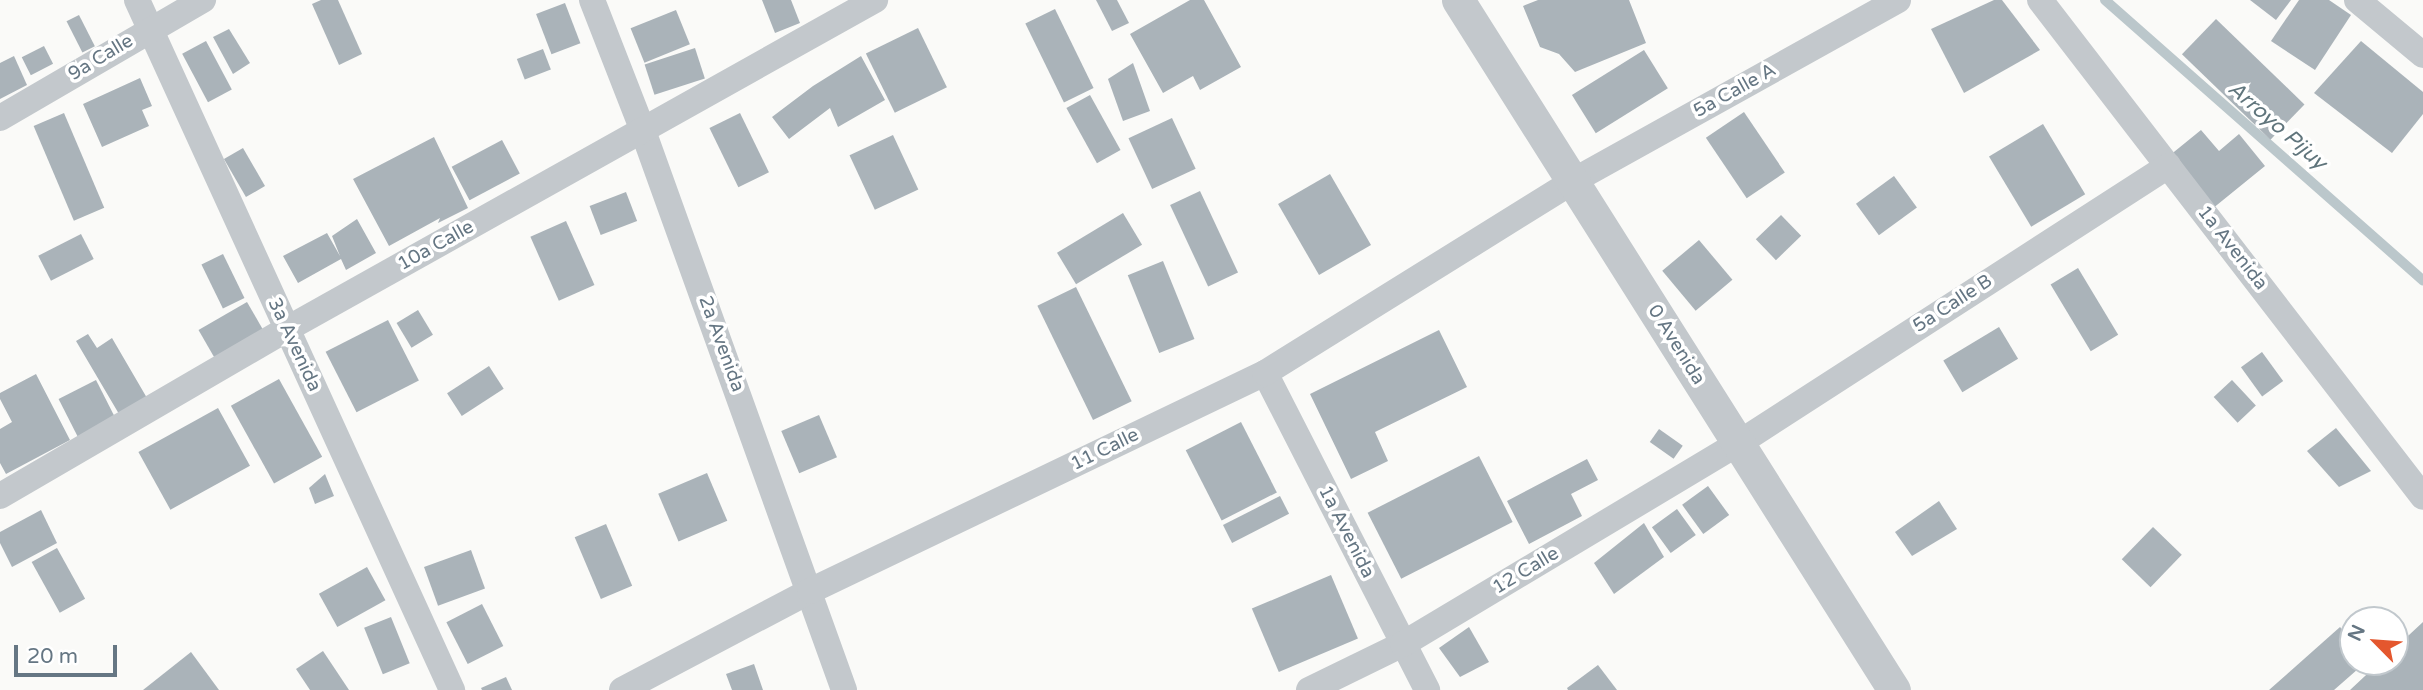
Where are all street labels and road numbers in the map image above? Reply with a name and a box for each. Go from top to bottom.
street label: 9a Calle [64,30,138,86]
street label: 5a Calle A [1690,59,1780,123]
street label: 1a Avenida [2192,201,2272,295]
street label: 10a Calle [394,216,478,276]
street label: 5a Calle B [1909,270,1997,338]
street label: 2a Avenida [693,293,749,395]
street label: 3a Avenida [262,295,326,395]
street label: 0 Avenida [1642,301,1710,389]
street label: 11 Calle [1067,424,1143,476]
street label: 1a Avenida [1313,482,1379,582]
street label: 12 Calle [1489,542,1563,600]

